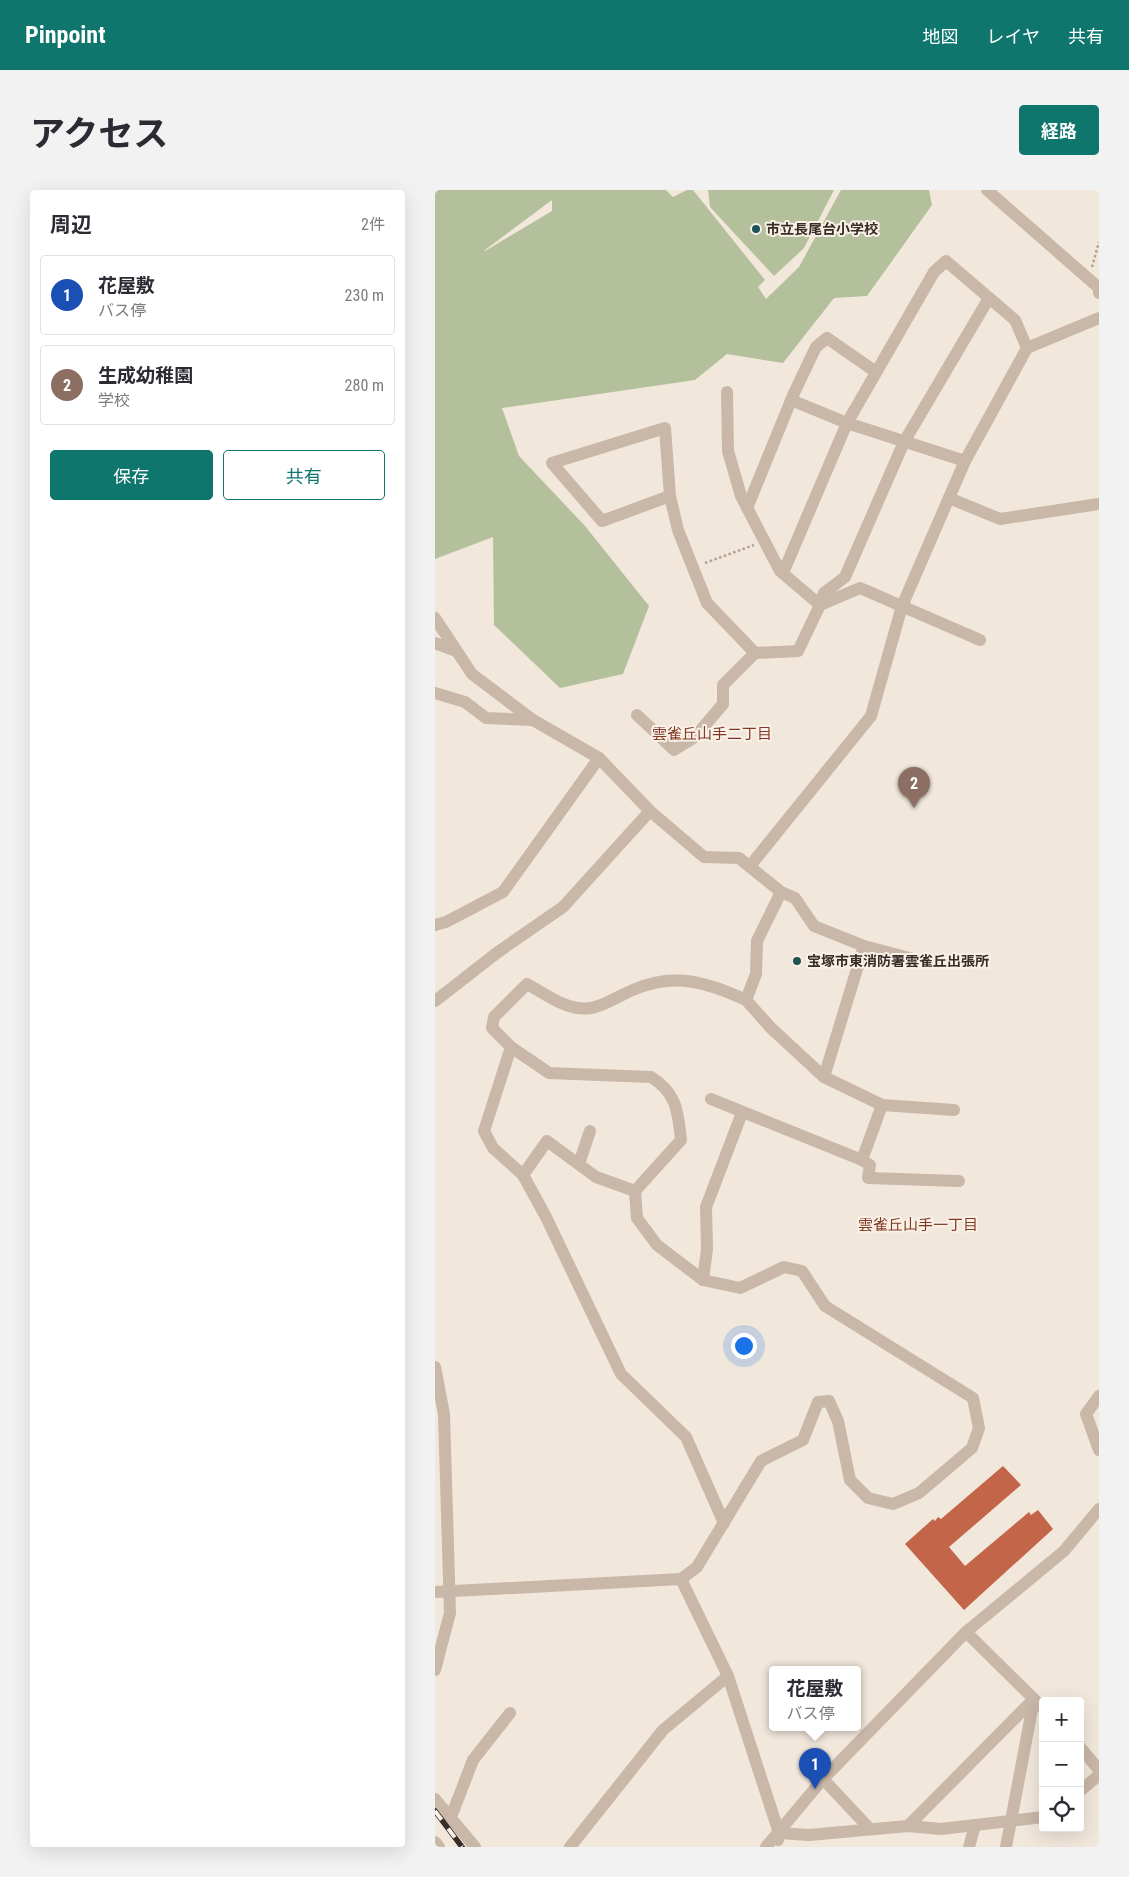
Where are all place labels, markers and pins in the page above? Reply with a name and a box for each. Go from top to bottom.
place label: 市立長尾台小学校 [766,221,878,237]
marker: 市立長尾台小学校 [750,223,762,235]
pin: 2 [898,767,930,808]
place label: 宝塚市東消防署雲雀丘出張所 [807,953,989,969]
marker: 宝塚市東消防署雲雀丘出張所 [791,955,803,967]
pin: 1 [799,1748,831,1789]

